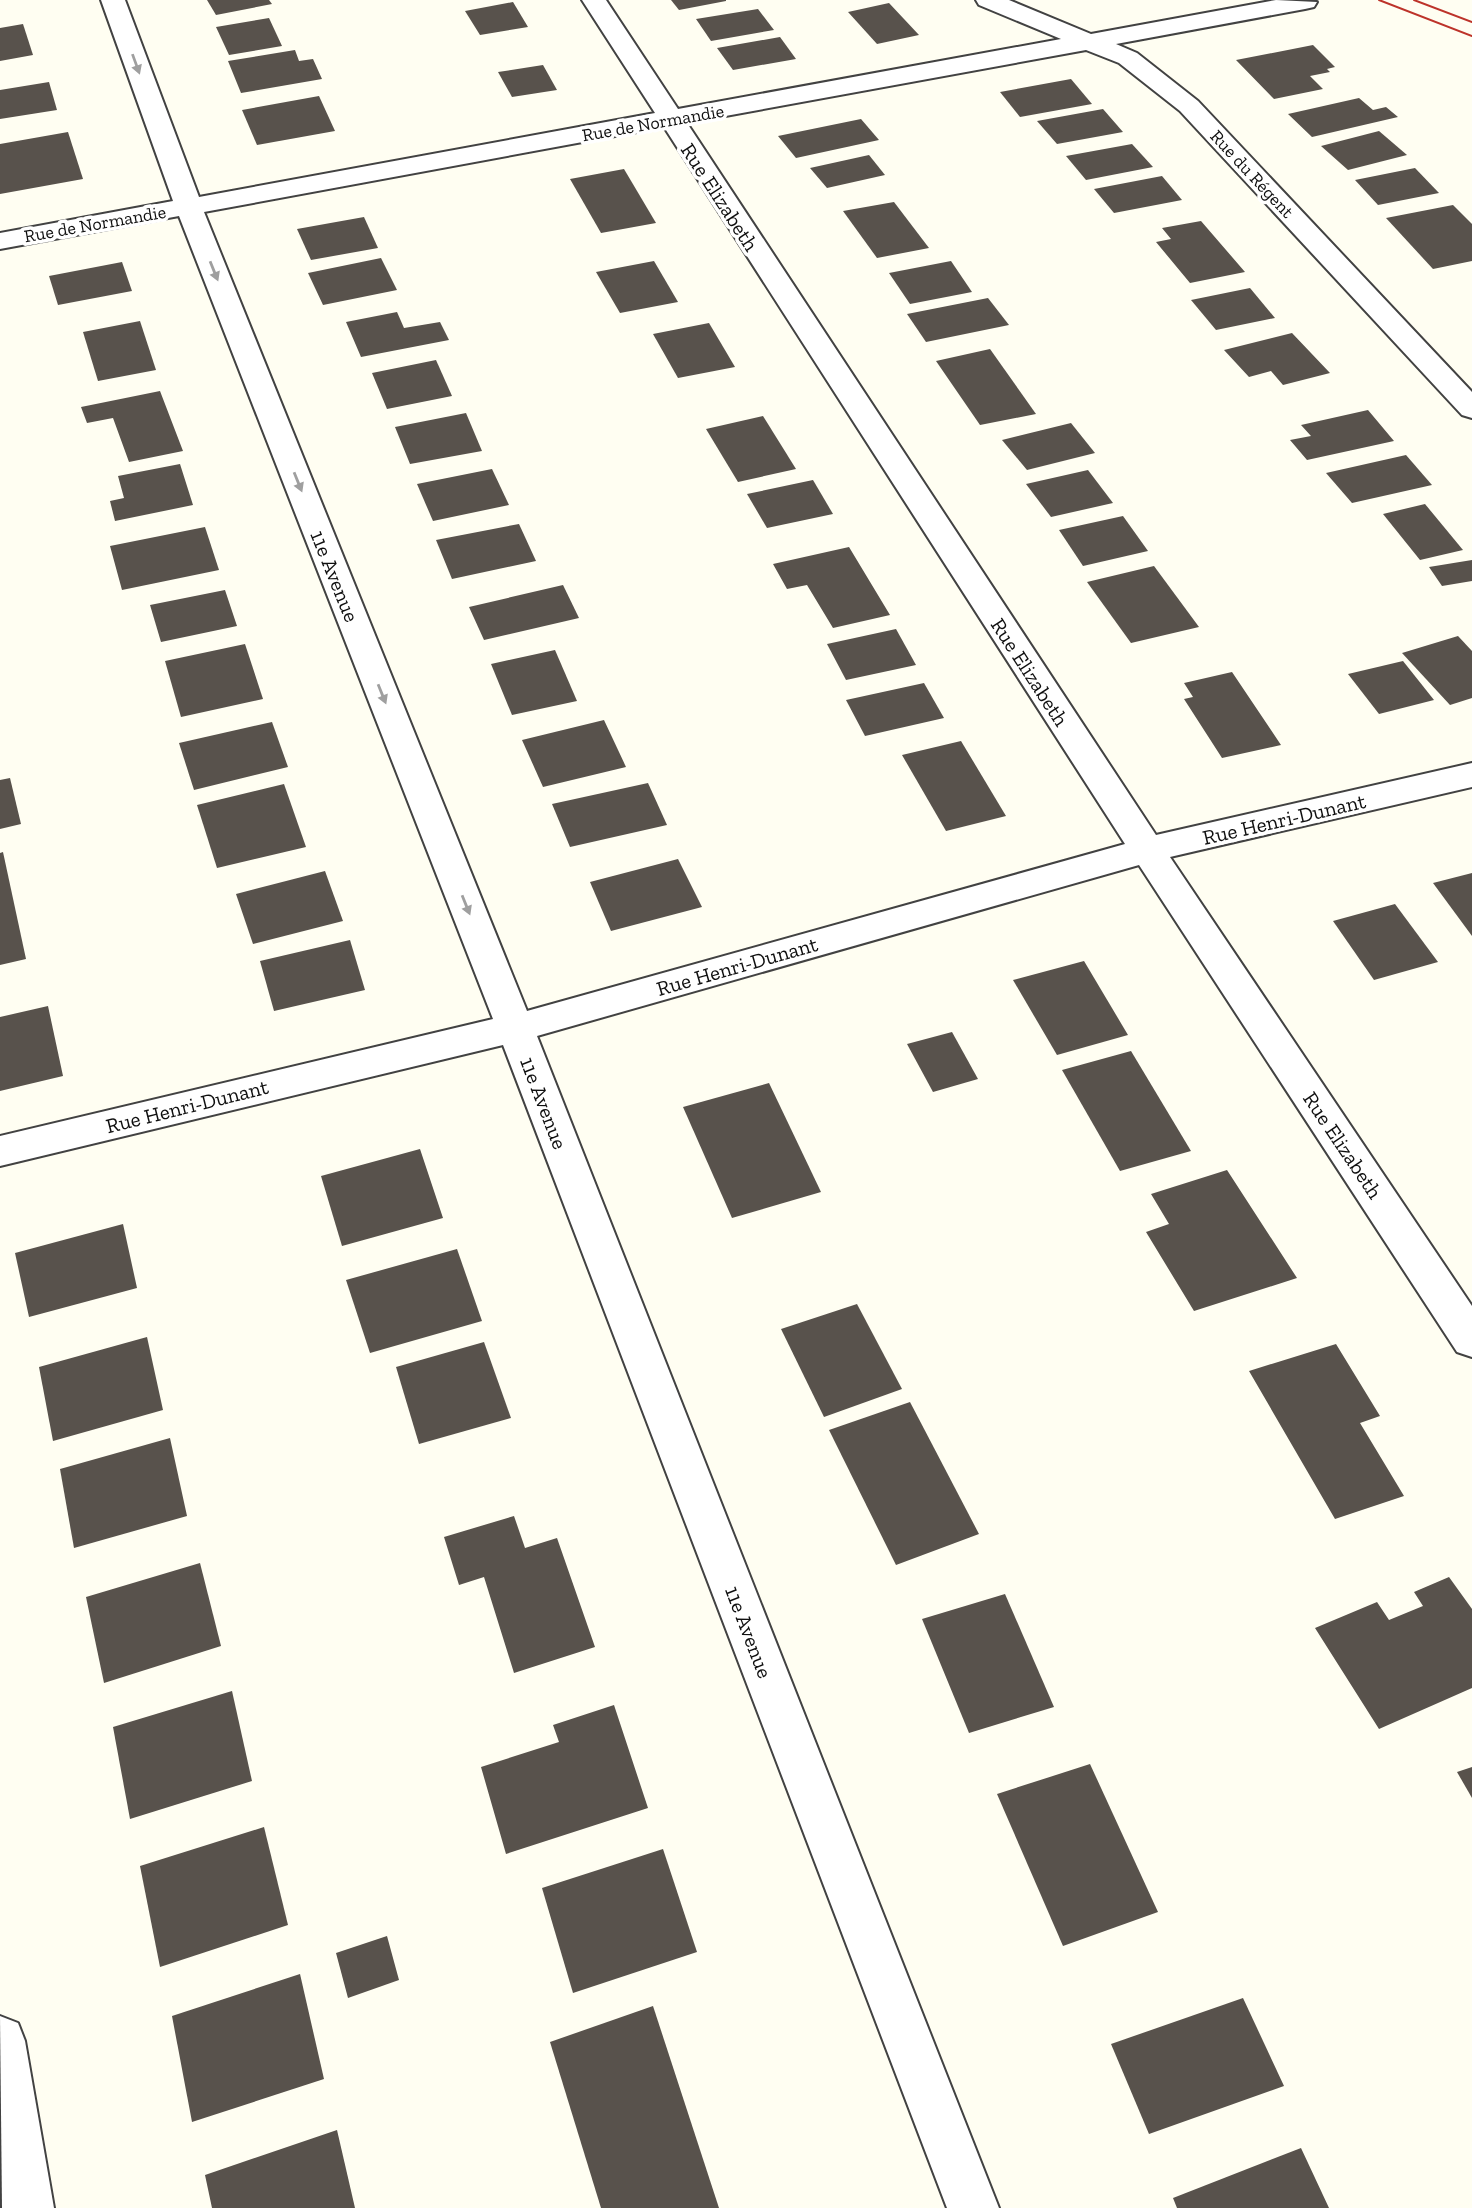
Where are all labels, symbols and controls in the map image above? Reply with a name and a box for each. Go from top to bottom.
one-way arrow [131,54,142,75]
street label: Rue de Normandie [580,100,726,146]
street label: Rue du Régent [1206,125,1299,223]
street label: Rue Elizabeth [676,138,764,256]
street label: Rue de Normandie [22,201,168,247]
one-way arrow [208,260,219,281]
one-way arrow [293,472,304,493]
street label: 11e Avenue [305,526,365,626]
street label: Rue Elizabeth [986,613,1074,731]
one-way arrow [377,683,388,704]
street label: Rue Henri-Dunant [1200,788,1368,850]
one-way arrow [461,895,472,916]
street label: Rue Henri-Dunant [654,931,821,1001]
street label: 11e Avenue [515,1053,573,1153]
street label: Rue Henri-Dunant [103,1074,271,1138]
street label: Rue Elizabeth [1298,1087,1388,1203]
street label: 11e Avenue [720,1582,778,1682]

